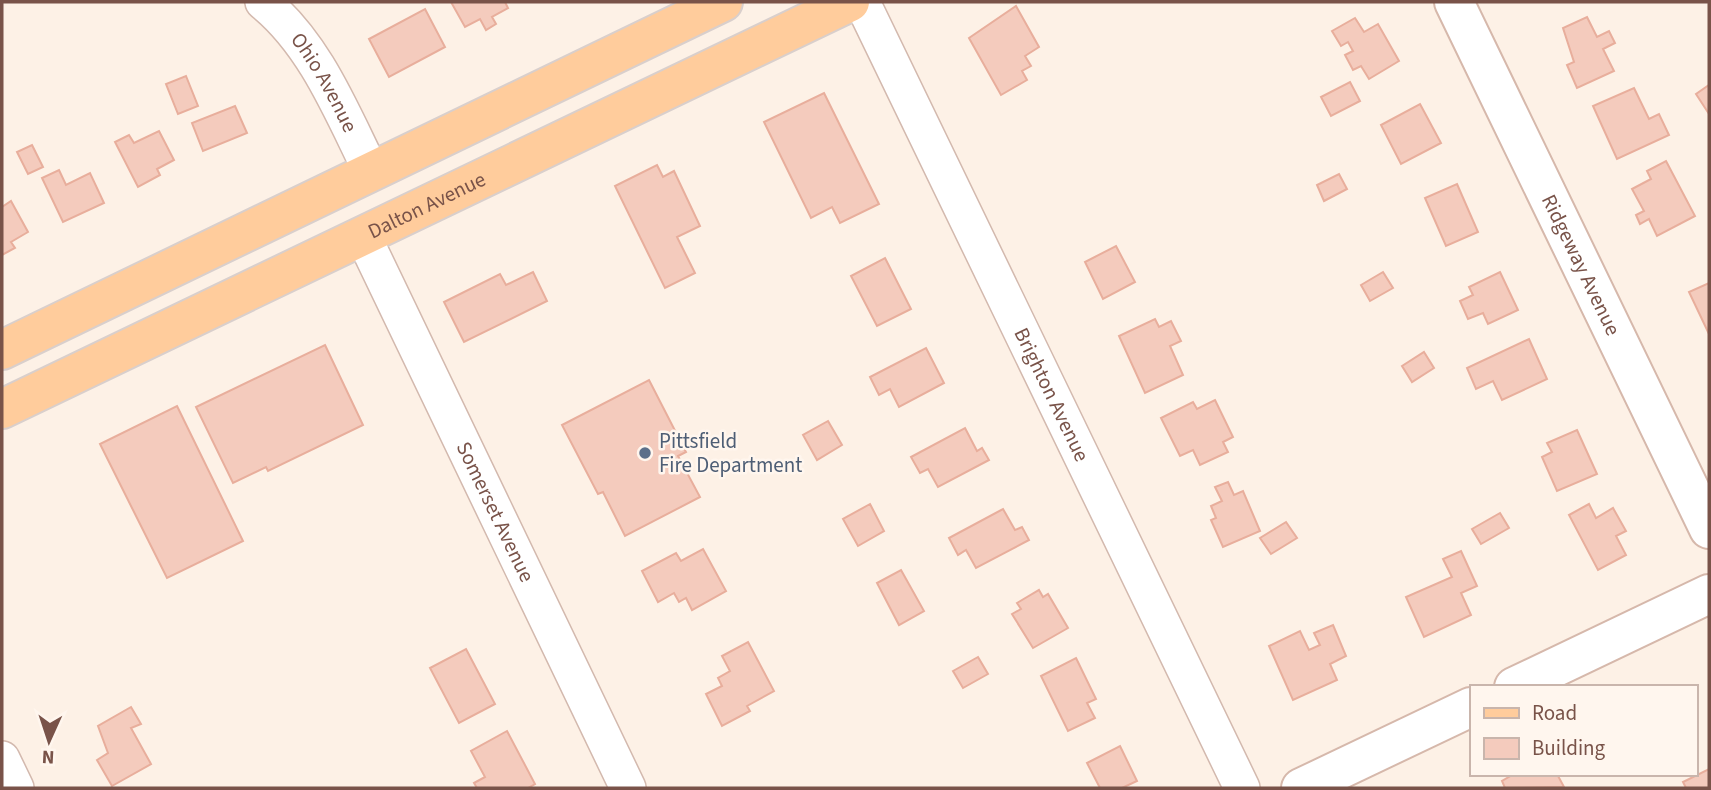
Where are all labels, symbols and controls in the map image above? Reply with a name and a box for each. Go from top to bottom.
street label: Ohio Avenue [284,26,365,137]
street label: Dalton Avenue [363,164,491,246]
street label: Ridgeway Avenue [1534,189,1628,341]
street label: Brighton Avenue [1007,322,1097,467]
place label: Pittsfield Fire Department [659,426,802,480]
street label: Somerset Avenue [449,437,542,587]
marker: Pittsfield Fire Department [637,445,653,461]
legend [1470,685,1697,776]
text: Road [1532,698,1577,728]
north arrow [14,706,84,776]
text: Building [1532,733,1606,763]
text: N [41,743,55,770]

